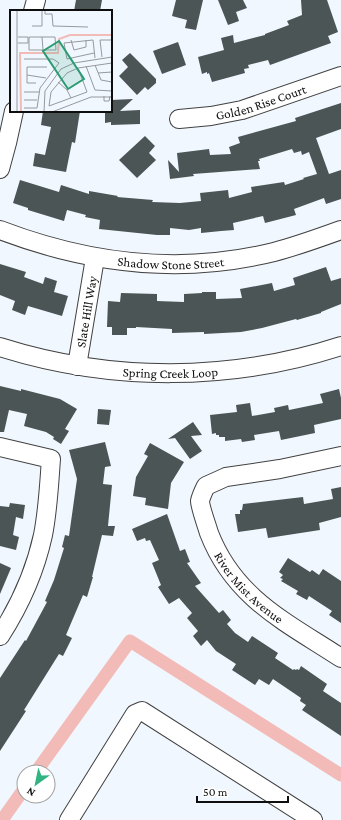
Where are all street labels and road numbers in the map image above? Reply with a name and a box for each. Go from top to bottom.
street label: Golden Rise Court [214,81,309,122]
street label: Shadow Stone Street [117,253,226,272]
street label: Slate Hill Way [73,274,100,349]
street label: Spring Creek Loop [122,364,219,381]
street label: River Mist Avenue [212,549,287,626]

